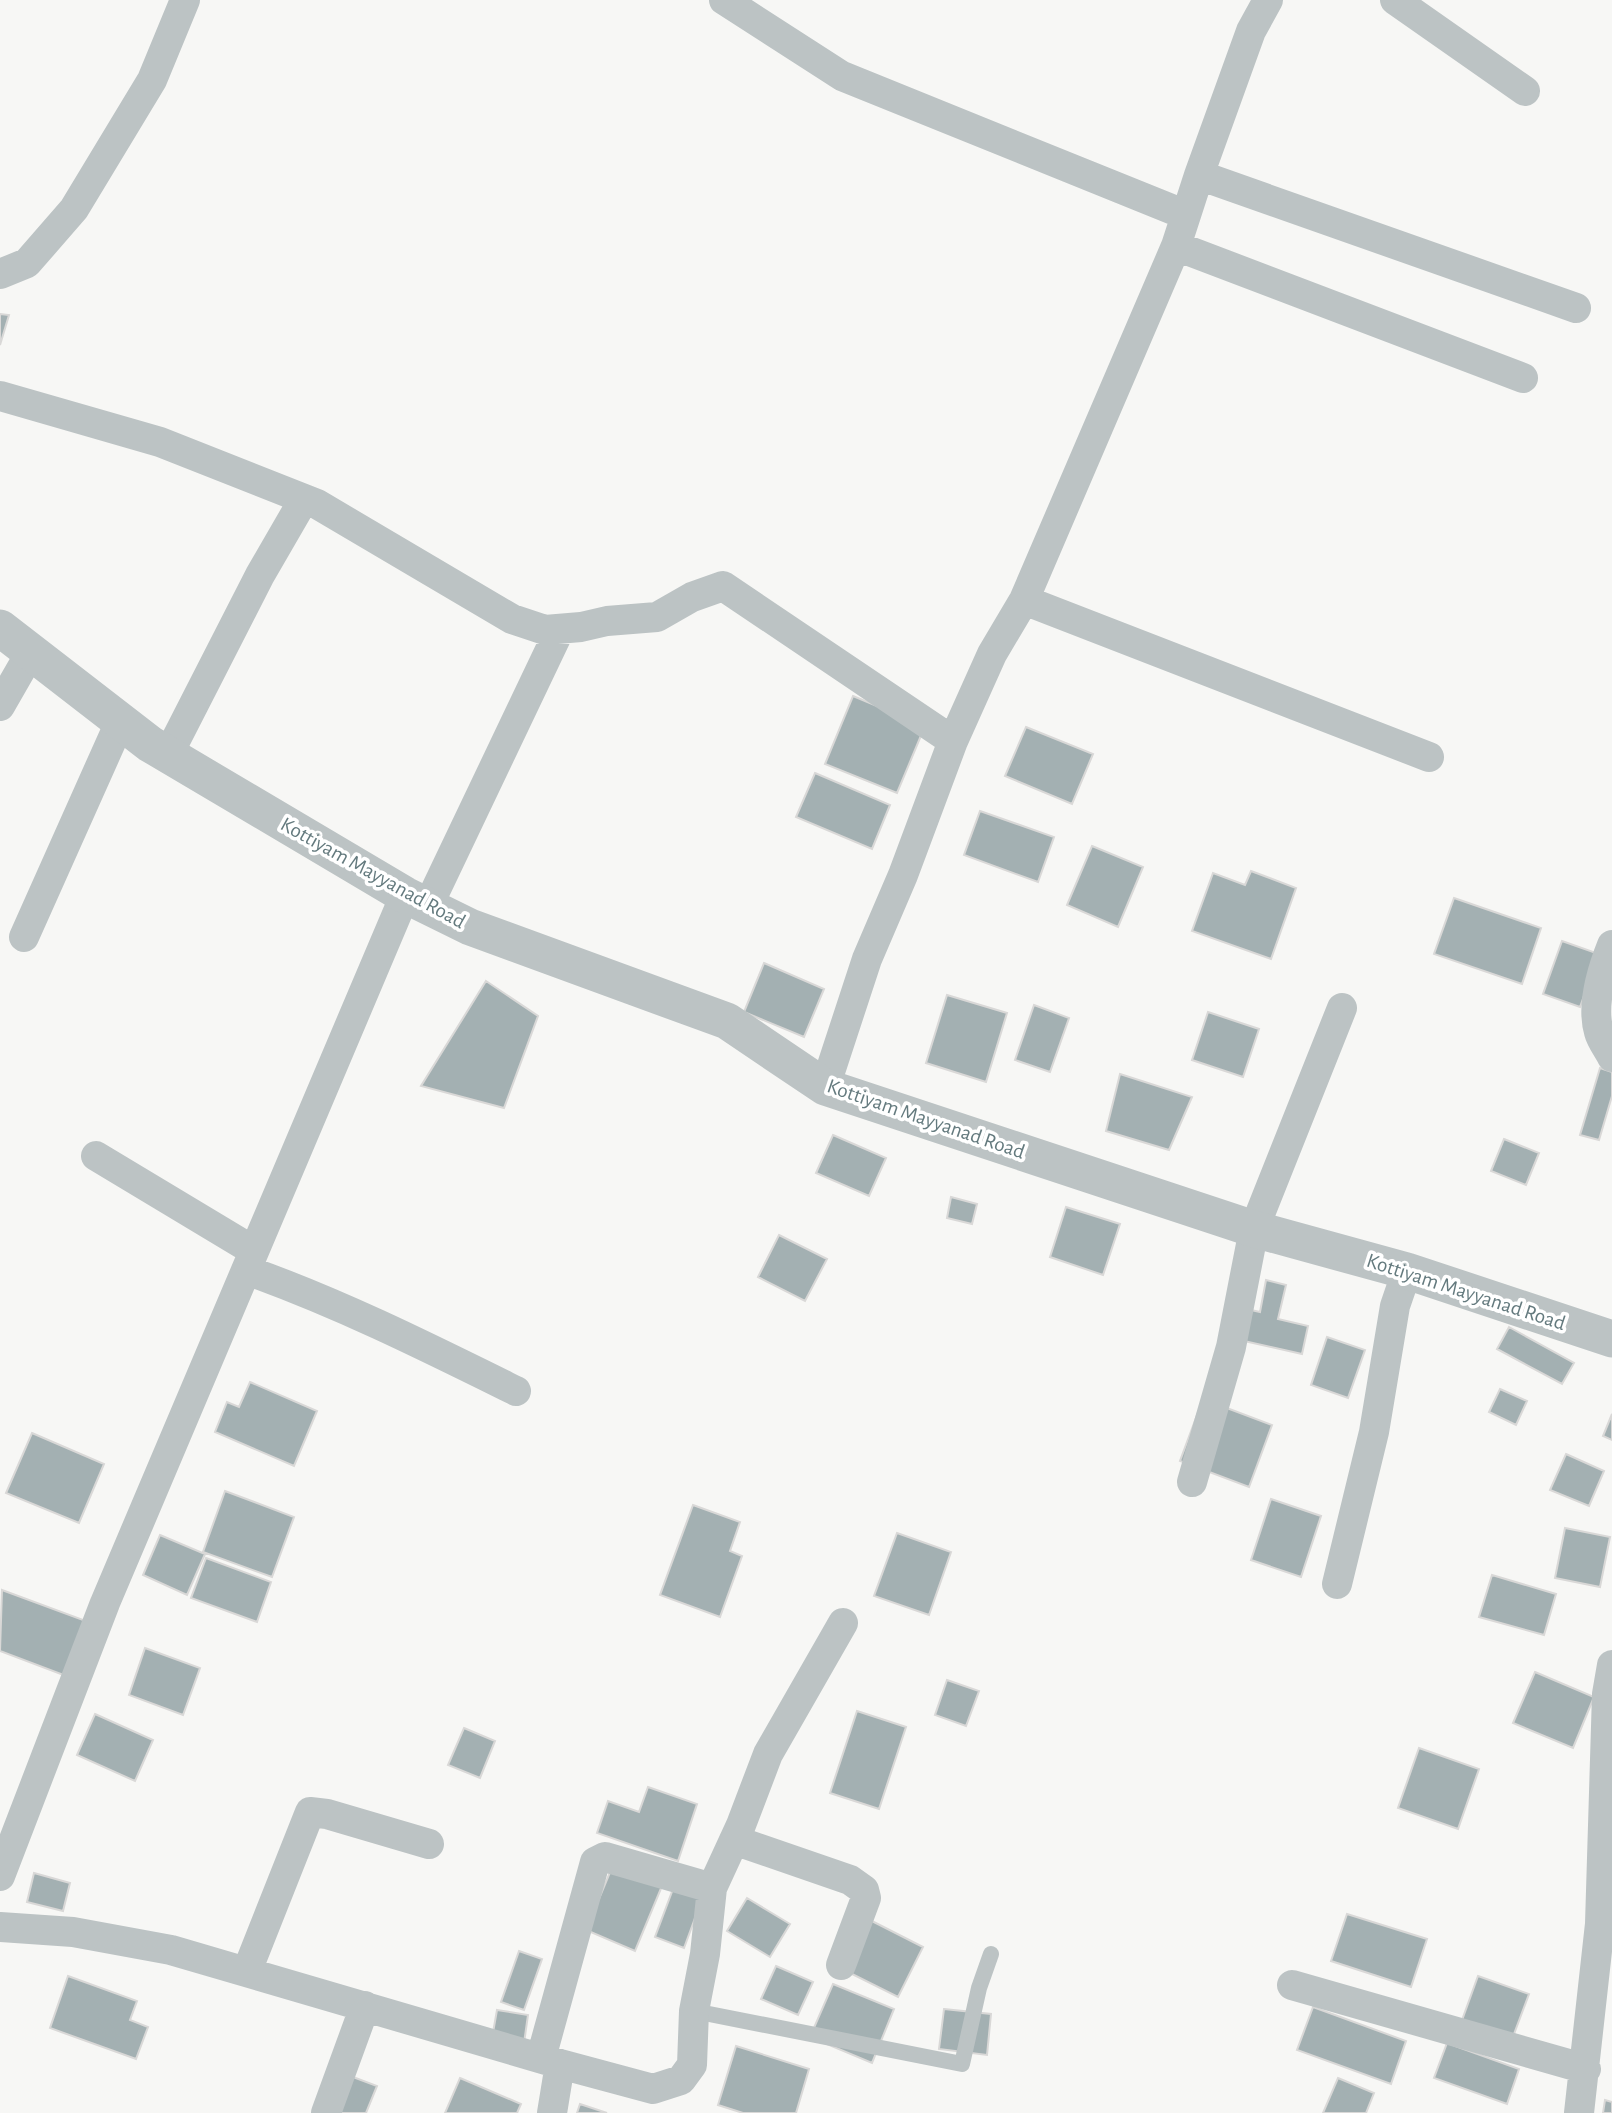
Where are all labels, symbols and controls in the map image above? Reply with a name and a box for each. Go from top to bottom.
street label: Kottiyam Mayyanad Road [277,813,469,933]
street label: Kottiyam Mayyanad Road [824,1075,1028,1163]
street label: Kottiyam Mayyanad Road [1364,1250,1568,1334]

